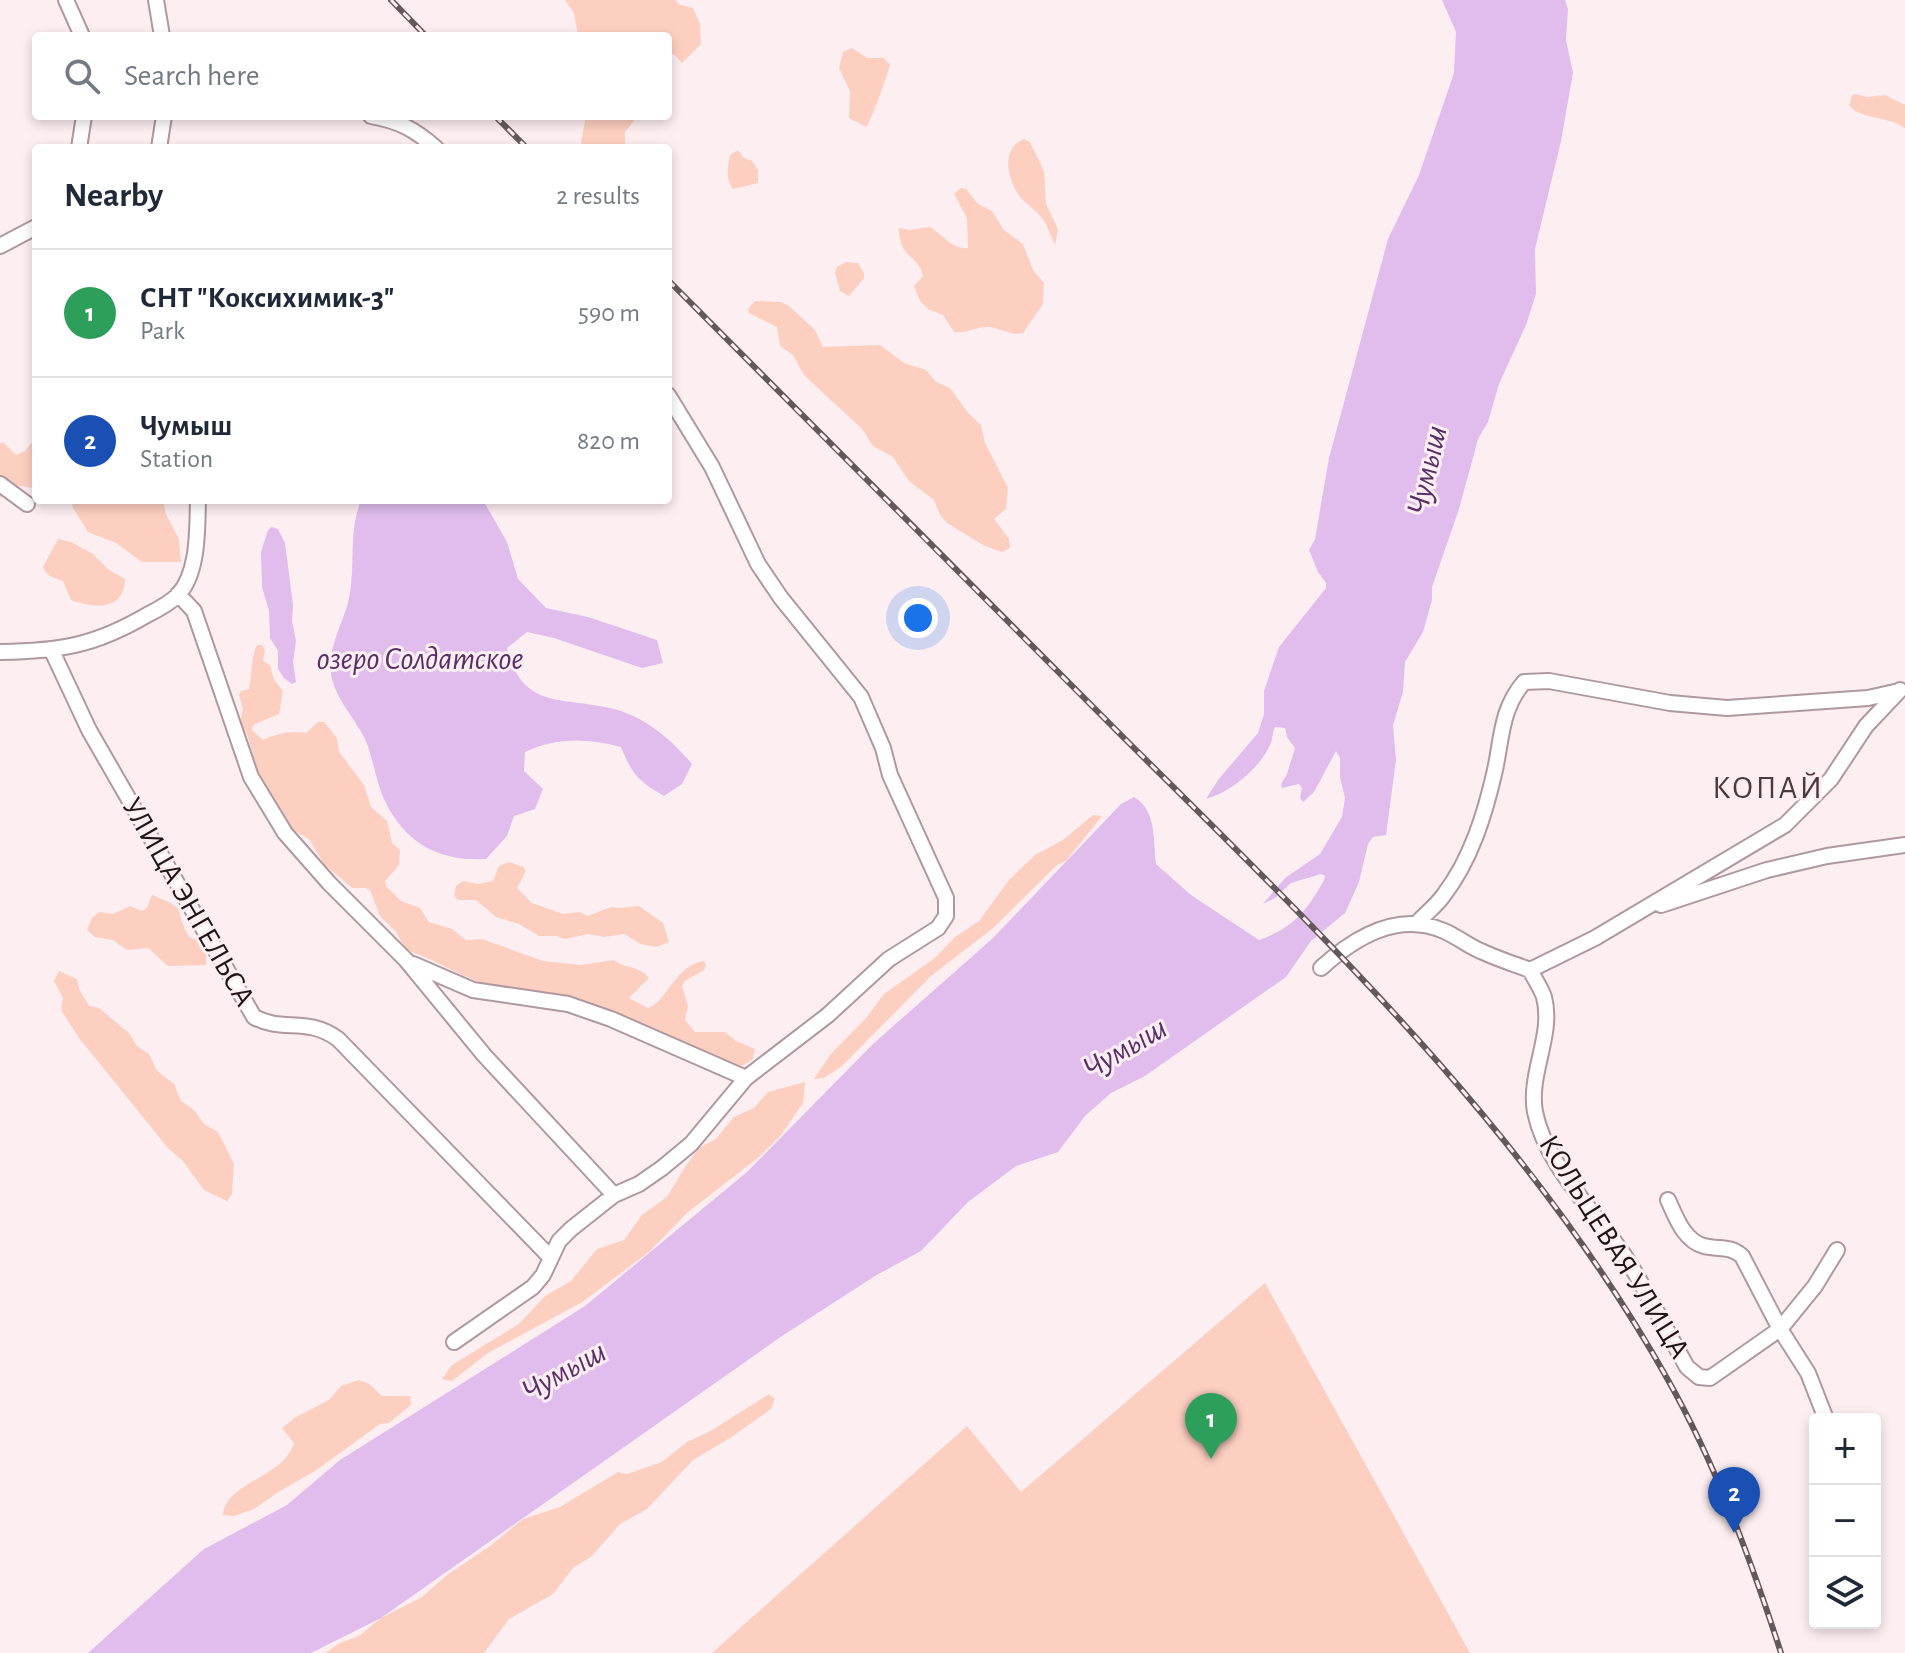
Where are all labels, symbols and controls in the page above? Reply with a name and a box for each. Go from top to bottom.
search box [32,32,672,120]
icon: search [60,54,104,98]
text: Search here [124,61,260,91]
text: Nearby [64,179,163,213]
text: 2 results [556,183,640,209]
text: СНТ "Коксихимик-3" [140,283,394,313]
text: 1 [85,300,95,326]
text: 590 m [578,300,640,326]
text: Park [140,318,185,344]
text: Чумыш [140,411,232,441]
water label: Чумыш [1401,422,1453,518]
text: 2 [84,428,96,454]
text: 820 m [577,428,640,454]
text: Station [140,446,213,472]
your location [898,598,938,638]
water label: озеро Солдатское [317,643,523,676]
district label: КОПАЙ [1712,772,1824,804]
street label: УЛИЦА ЭНГЕЛЬСА [116,793,260,1011]
water label: Чумыш [1078,1012,1172,1084]
street label: КОЛЬЦЕВАЯ УЛИЦА [1533,1130,1695,1364]
water label: Чумыш [517,1335,611,1407]
pin: 1 [1185,1393,1237,1459]
map controls [1809,1413,1881,1629]
button: + [1809,1413,1881,1485]
pin: 2 [1708,1467,1760,1533]
button: − [1809,1485,1881,1557]
button: layers [1809,1557,1881,1629]

